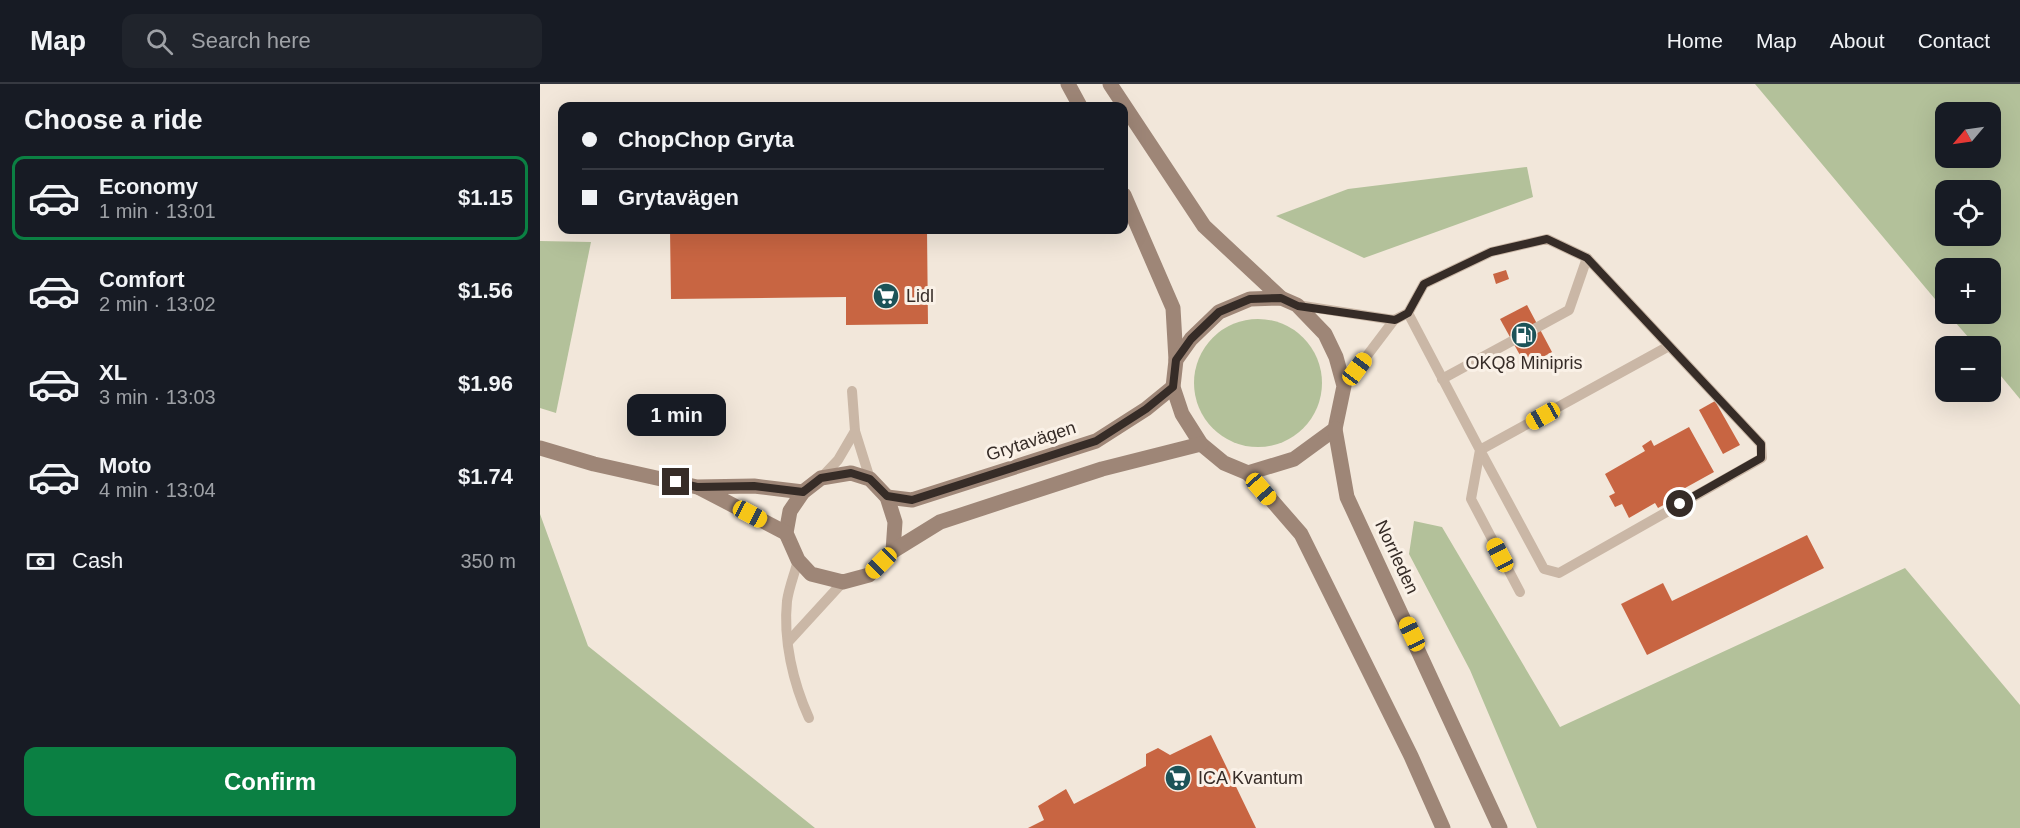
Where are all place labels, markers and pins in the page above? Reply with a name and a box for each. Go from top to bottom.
supermarket icon: Lidl [871,281,901,311]
place label: Lidl [906,286,934,306]
fuel station icon: OKQ8 Minipris [1509,320,1539,350]
place label: OKQ8 Minipris [1465,353,1583,373]
supermarket icon: ICA Kvantum [1163,763,1193,793]
place label: ICA Kvantum [1198,768,1303,788]

